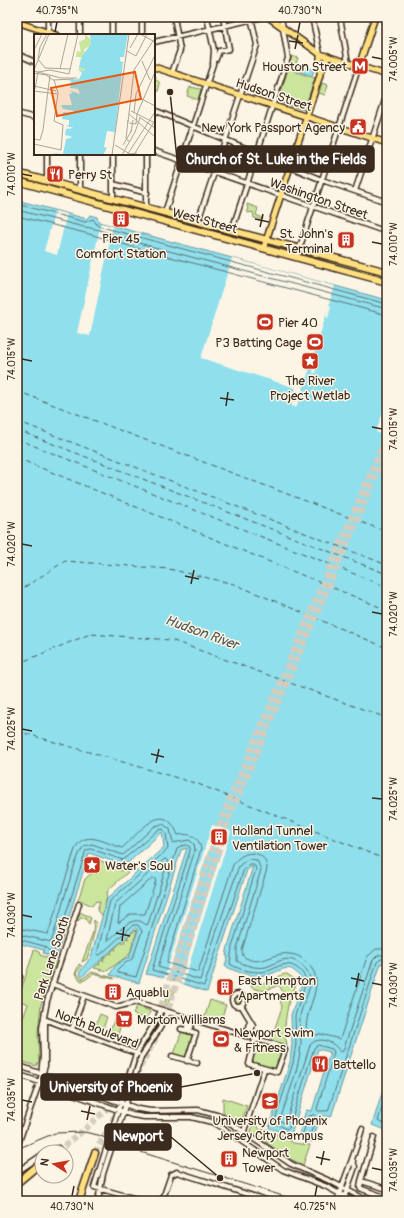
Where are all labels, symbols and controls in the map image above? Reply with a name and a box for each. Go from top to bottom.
text: 40.735°N [36,5,78,17]
text: 40.730°N [278,5,322,17]
inset map [34,34,155,155]
text: 74.005°W [388,36,400,82]
metro station icon: Houston Street [350,56,370,76]
place label: Houston Street [262,59,348,75]
street label: Hudson Street [234,75,315,115]
public building icon: New York Passport Agency [348,117,368,137]
place label: New York Passport Agency [201,120,345,136]
callout: Church of St. Luke in the Fields [177,146,374,172]
text: Church of St. Luke in the Fields [186,151,367,168]
text: 74.010°W [6,152,18,196]
restaurant icon: Perry St [45,164,65,184]
place label: Perry St [68,167,113,183]
street label: Washington Street [267,175,371,223]
street label: West Street [170,205,240,238]
building icon: Pier 45 Comfort Station [111,209,131,229]
text: 74.010°W [388,222,400,266]
place label: St. John's Terminal [279,226,333,257]
building icon: St. John's Terminal [336,230,356,250]
place label: Pier 45 Comfort Station [76,231,166,262]
sports icon: Pier 40 [255,312,275,332]
place label: Pier 40 [278,315,318,331]
sports icon: P3 Batting Cage [305,332,325,352]
place label: P3 Batting Cage [215,335,303,351]
text: 74.015°W [6,337,18,380]
place icon: The River Project Wetlab [300,351,320,371]
place label: The River Project Wetlab [270,373,350,404]
text: 74.015°W [388,407,400,450]
text: 74.020°W [6,521,18,567]
text: 74.020°W [388,591,400,637]
water label: Hudson River [163,611,243,654]
text: 74.025°W [6,707,18,751]
text: 74.025°W [388,777,400,821]
place label: Holland Tunnel Ventilation Tower [232,823,328,854]
building icon: Holland Tunnel Ventilation Tower [209,827,229,847]
place icon: Water's Soul [82,855,102,875]
place label: Water's Soul [105,858,173,874]
text: 74.030°W [6,892,18,938]
street label: Park Lane South [31,914,73,1002]
text: 74.030°W [388,962,400,1008]
place label: East Hampton Apartments [238,973,316,1004]
building icon: East Hampton Apartments [215,977,235,997]
building icon: Aquablu [103,982,123,1002]
place label: Aquablu [126,985,169,1001]
street label: North Boulevard [53,1006,140,1052]
supermarket icon: Morton Williams [114,1009,134,1029]
place label: Morton Williams [137,1012,226,1028]
place label: Newport Swim & Fitness [234,1025,314,1056]
sports icon: Newport Swim & Fitness [211,1029,231,1049]
restaurant icon: Battello [310,1054,330,1074]
place label: Battello [333,1057,376,1073]
callout: University of Phoenix [41,1074,181,1100]
text: 74.035°W [6,1078,18,1122]
text: University of Phoenix [49,1079,173,1096]
school or university icon: University of Phoenix Jersey City Campus [260,1091,280,1111]
place label: University of Phoenix Jersey City Campus [213,1113,327,1144]
callout: Newport [105,1124,171,1150]
text: Newport [113,1128,164,1145]
north arrow [34,1144,74,1184]
place label: Newport Tower [242,1145,290,1176]
text: 74.035°W [388,1148,400,1192]
building icon: Newport Tower [219,1149,239,1169]
text: N [38,1157,52,1167]
text: 40.730°N [50,1201,94,1213]
text: 40.725°N [294,1201,336,1213]

